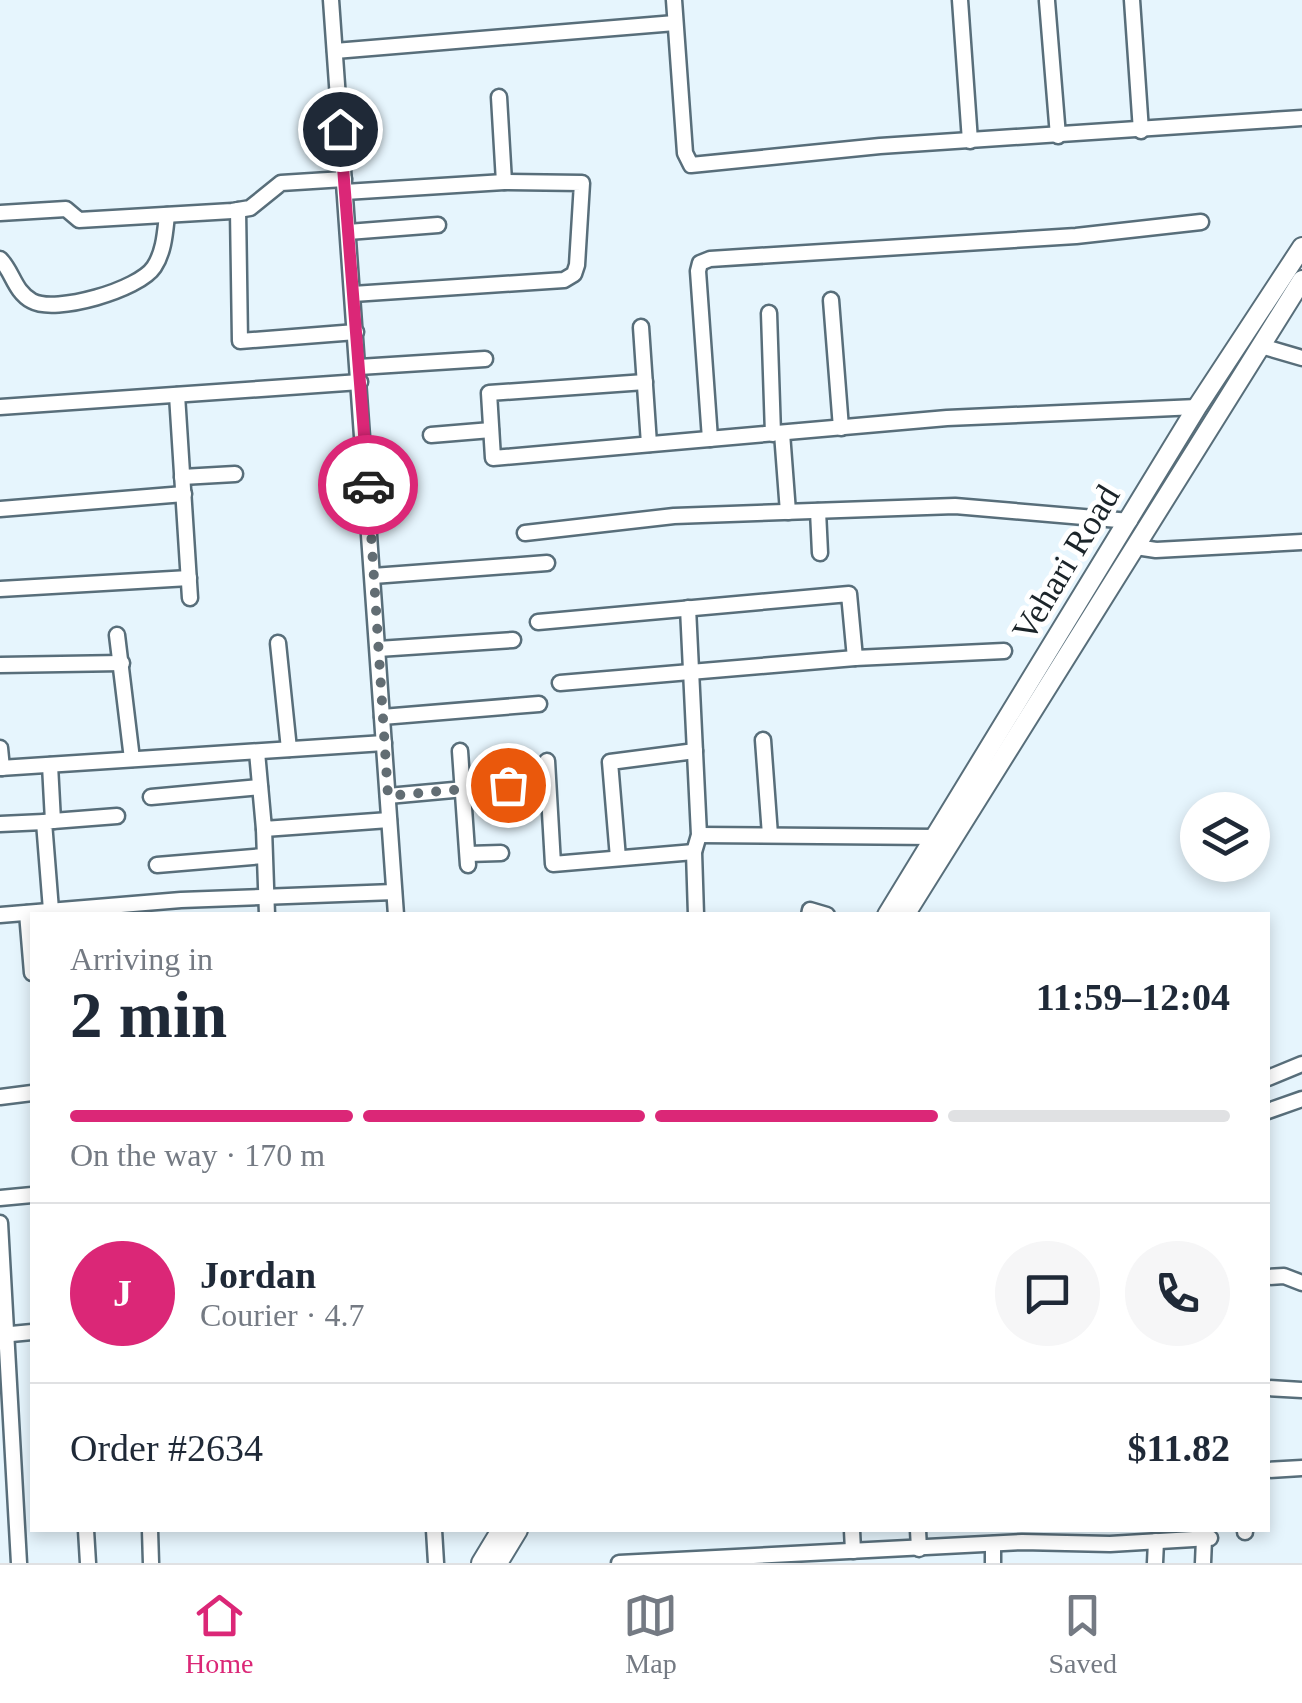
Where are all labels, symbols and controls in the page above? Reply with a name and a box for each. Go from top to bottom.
pin [298,87,383,172]
icon: home [313,102,368,157]
courier [318,435,418,535]
icon: car [341,458,396,513]
street label: Vehari Road [1004,478,1128,648]
pin [466,743,551,828]
icon: bag [481,758,536,813]
map controls [1180,792,1270,882]
button: layers [1180,792,1270,882]
text: Arriving in [70,941,213,977]
text: 11:59–12:04 [1036,976,1230,1018]
text: 2 min [70,979,227,1051]
text: On the way · 170 m [70,1137,325,1173]
button: chat [995,1241,1100,1346]
button: phone [1125,1241,1230,1346]
text: Jordan [200,1254,316,1296]
text: J [113,1272,132,1314]
text: Courier · 4.7 [200,1297,364,1333]
text: Order #2634 [70,1427,263,1469]
text: $11.82 [1128,1427,1230,1469]
tab: Home [185,1588,253,1680]
tab: Map [623,1588,678,1680]
tab: Saved [1049,1588,1117,1680]

